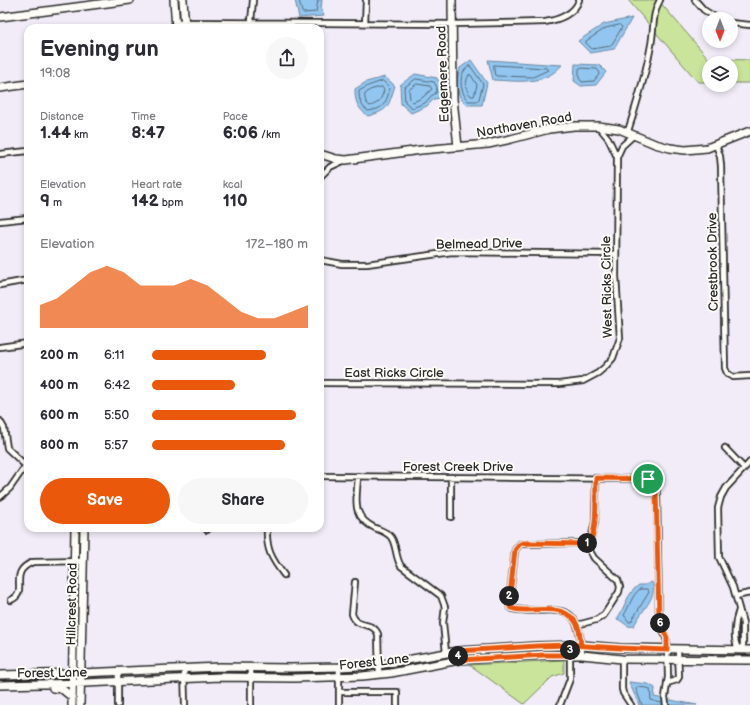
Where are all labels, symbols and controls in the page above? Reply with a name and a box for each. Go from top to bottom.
north arrow [702,12,738,48]
map controls [702,12,738,92]
street label: Edgemere Road [433,25,453,123]
text: Evening run [40,36,159,63]
button: share [266,37,308,79]
button: layers [702,56,738,92]
text: 19:08 [40,65,70,81]
street label: Northaven Road [475,109,573,141]
text: Distance [40,110,84,123]
text: Time [131,110,156,123]
text: Pace [223,110,248,123]
text: 1.44 [40,123,71,143]
text: 8:47 [131,123,165,143]
text: 6:06 [223,123,258,143]
text: km [71,128,88,141]
text: /km [258,128,280,141]
text: Elevation [40,178,86,191]
text: Heart rate [131,178,182,191]
text: kcal [223,178,242,191]
text: 9 [40,191,50,211]
text: 142 [131,191,159,211]
text: 110 [223,191,248,211]
text: m [50,196,62,209]
text: bpm [159,196,183,209]
street label: Crestbrook Drive [704,212,722,312]
street label: Belmead Drive [435,235,523,253]
street label: West Ricks Circle [598,235,616,338]
text: Elevation [40,236,94,252]
text: 172–180 m [246,236,308,252]
text: 200 m [40,347,78,363]
text: 6:11 [104,347,125,363]
street label: East Ricks Circle [344,365,444,381]
text: 400 m [40,377,78,393]
text: 6:42 [104,377,130,393]
text: 600 m [40,407,79,423]
text: 5:50 [104,407,129,423]
text: 800 m [40,437,79,453]
text: 5:57 [104,437,128,453]
street label: Forest Creek Drive [403,459,513,475]
pin [631,462,665,496]
icon: arrive [637,468,659,490]
button: Save [40,478,170,524]
button: Share [178,478,308,524]
pin: 1 [577,533,597,553]
text: 1 [585,536,589,549]
street label: Hillcrest Road [63,563,81,645]
pin: 2 [499,586,519,606]
text: 2 [506,589,512,602]
pin: 6 [650,613,670,633]
text: 6 [657,616,663,629]
pin: 3 [560,640,580,660]
text: 3 [567,643,573,656]
pin: 4 [448,646,468,666]
text: 4 [455,649,461,662]
street label: Forest Lane [338,650,410,674]
street label: Forest Lane [17,664,88,682]

